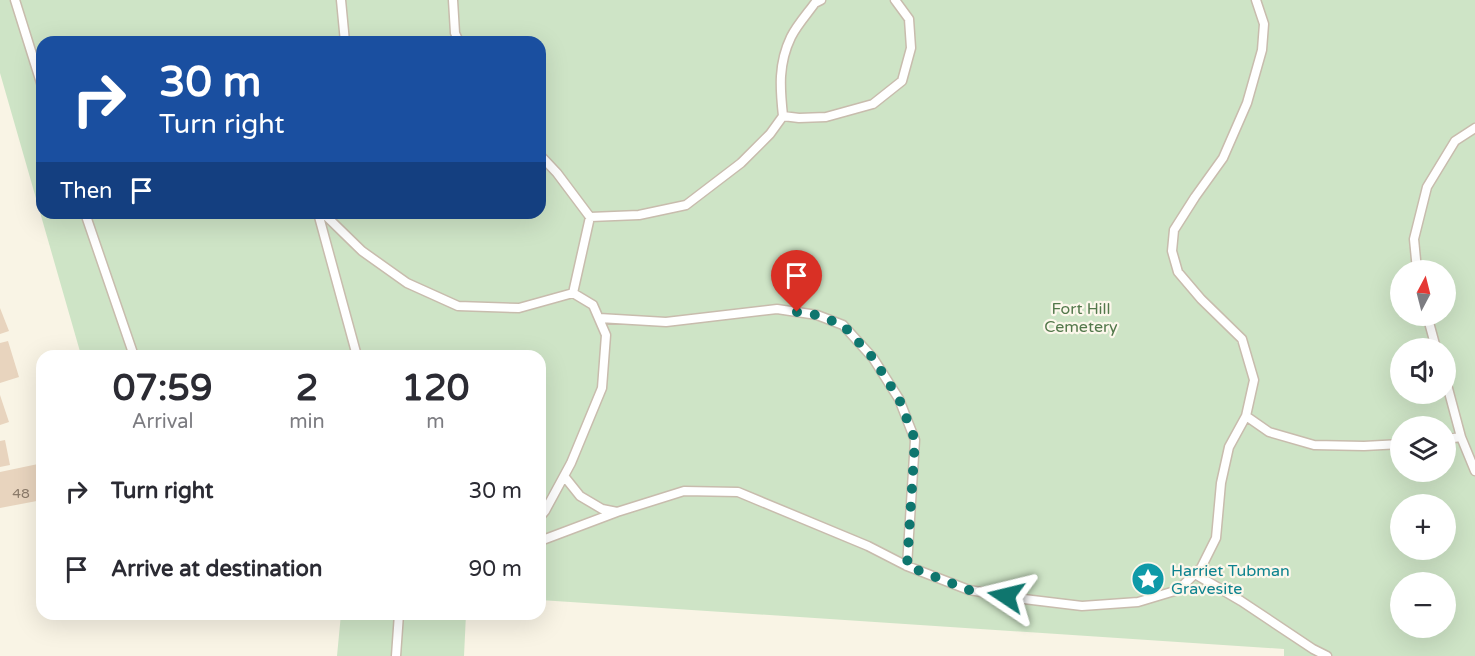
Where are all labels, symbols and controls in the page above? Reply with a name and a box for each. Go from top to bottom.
text: 30 m [159,57,261,108]
icon: right [60,60,138,138]
text: Turn right [159,108,285,141]
icon: arrive [125,174,158,207]
text: Then [60,178,113,204]
pin [771,250,822,312]
icon: arrive [780,259,813,292]
north arrow [1390,260,1456,326]
map controls [1390,260,1456,638]
park label: Fort Hill Cemetery [1044,299,1118,337]
button: sound [1390,338,1456,404]
text: 07:59 [113,367,213,410]
text: 2 [296,367,318,410]
text: 120 [401,367,469,410]
text: Arrival [132,410,194,434]
text: min [289,410,325,434]
text: m [426,410,445,434]
button: layers [1390,416,1456,482]
icon: right [60,475,93,508]
text: Turn right [111,478,213,504]
text: 30 m [468,478,522,504]
house number: 48 [12,485,30,502]
button: + [1390,494,1456,560]
icon: arrive [60,553,93,586]
text: Arrive at destination [111,556,322,582]
text: 90 m [468,556,522,582]
place icon: Harriet Tubman Gravesite [1130,561,1166,597]
place label: Harriet Tubman Gravesite [1171,561,1290,599]
position arrow [974,564,1038,628]
button: − [1390,572,1456,638]

